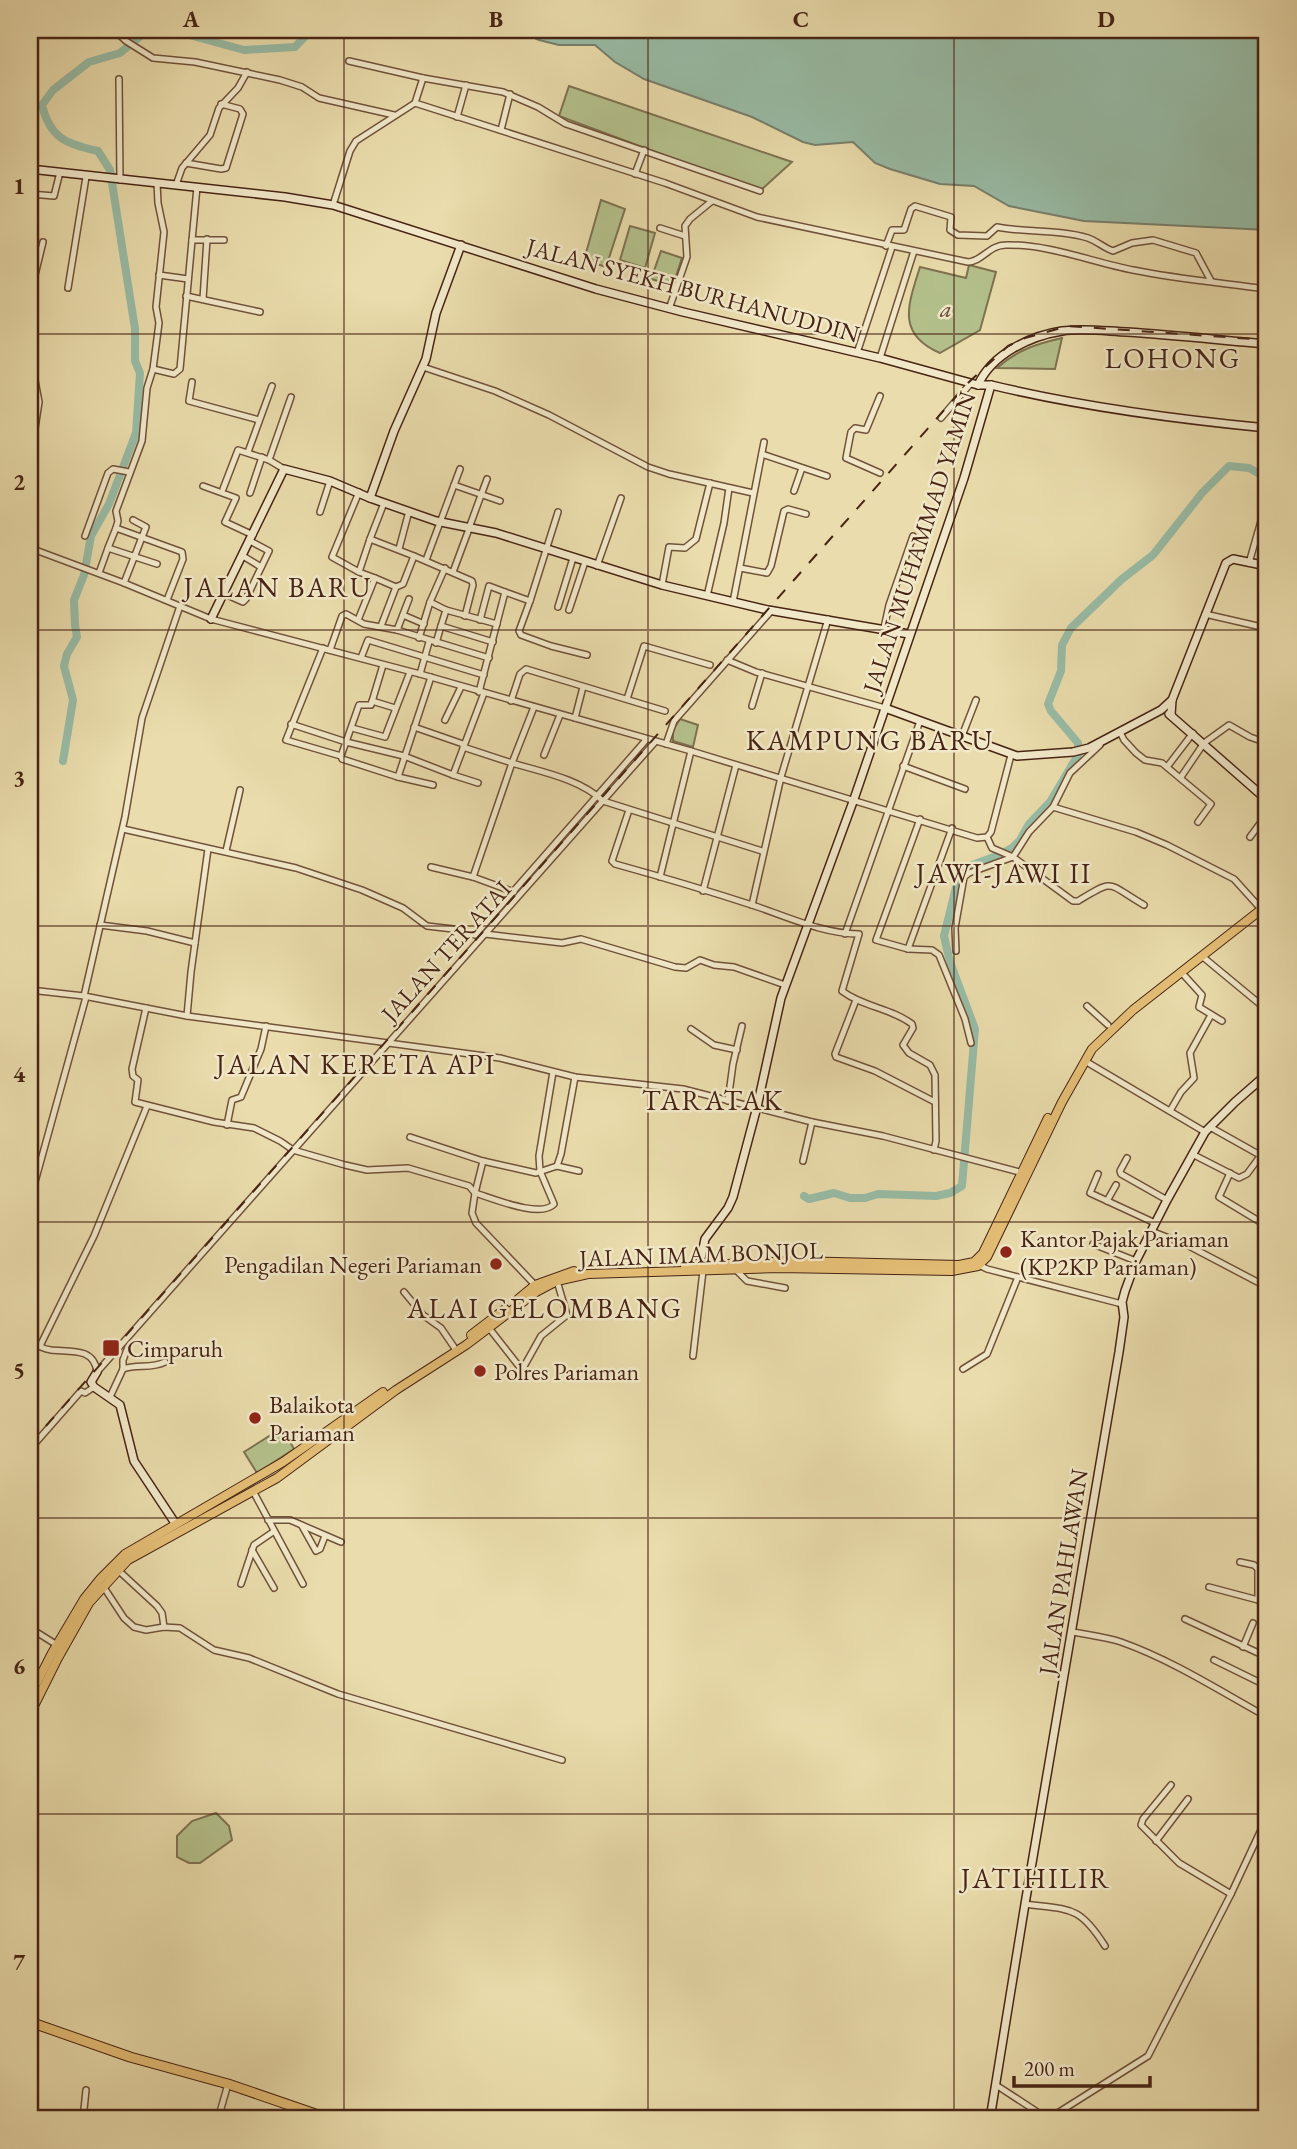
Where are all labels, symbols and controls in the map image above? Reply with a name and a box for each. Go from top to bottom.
text: A [182,4,200,34]
text: B [489,4,503,34]
text: C [793,4,809,34]
text: D [1097,4,1115,34]
text: 1 [13,171,25,201]
street label: JALAN SYEKH BURHANUDDIN [521,230,863,349]
park label: a [939,293,952,324]
district label: LOHONG [1105,340,1241,376]
street label: JALAN MUHAMMAD YAMIN [855,387,982,699]
text: 2 [13,467,25,497]
district label: JALAN BARU [182,569,372,605]
district label: KAMPUNG BARU [746,722,994,758]
text: 3 [13,763,25,793]
district label: JAWI-JAWI II [914,855,1092,891]
street label: JALAN TERATAI [373,874,518,1030]
district label: JALAN KERETA API [214,1046,496,1082]
text: 4 [13,1059,26,1089]
district label: TARATAK [642,1082,784,1118]
place label: Kantor Pajak Pariaman (KP2KP Pariaman) [1020,1223,1230,1282]
street label: JALAN IMAM BONJOL [577,1234,823,1274]
marker: Kantor Pajak Pariaman (KP2KP Pariaman) [998,1244,1014,1260]
place label: Pengadilan Negeri Pariaman [224,1249,482,1280]
marker: Pengadilan Negeri Pariaman [488,1256,504,1272]
district label: ALAI GELOMBANG [406,1290,683,1326]
place label: Cimparuh [127,1333,223,1364]
marker: Cimparuh [101,1338,121,1358]
text: 5 [13,1355,25,1385]
place label: Polres Pariaman [494,1356,640,1387]
marker: Polres Pariaman [472,1363,488,1379]
place label: Balaikota Pariaman [269,1389,355,1448]
marker: Balaikota Pariaman [247,1410,263,1426]
street label: JALAN PAHLAWAN [1031,1467,1095,1679]
text: 6 [13,1651,25,1681]
district label: JATIHILIR [959,1860,1111,1896]
text: 7 [13,1947,26,1977]
scale bar [1014,2044,1150,2088]
text: 200 m [1024,2055,1075,2082]

